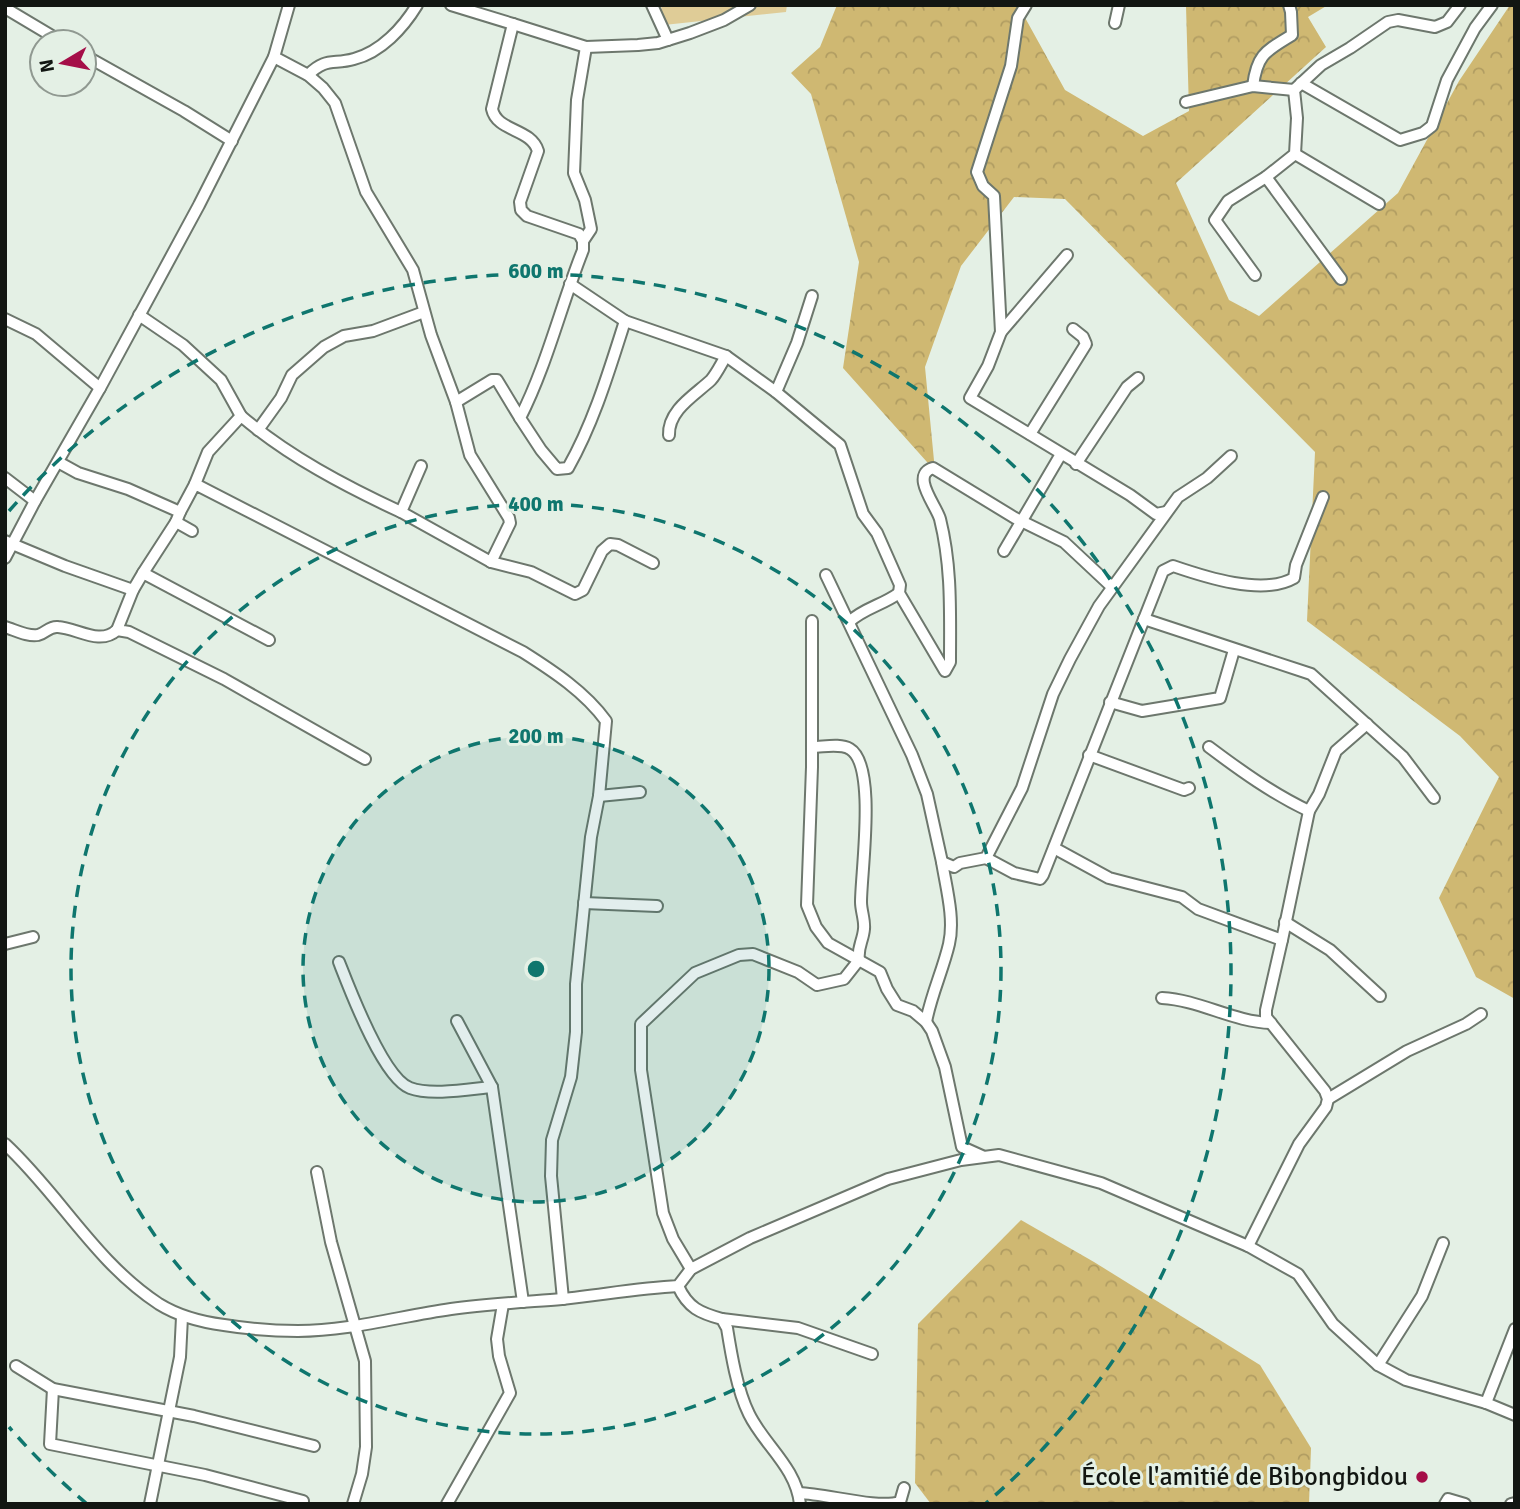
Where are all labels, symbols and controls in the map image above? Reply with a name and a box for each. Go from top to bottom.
north arrow [28,28,98,98]
text: N [34,57,60,74]
text: 600 m [508,258,564,284]
text: 400 m [508,491,564,517]
text: 200 m [508,723,564,749]
centre of rings [524,957,548,981]
place label: École l'amitié de Bibongbidou [1081,1461,1408,1493]
marker: École l'amitié de Bibongbidou [1414,1469,1430,1485]

